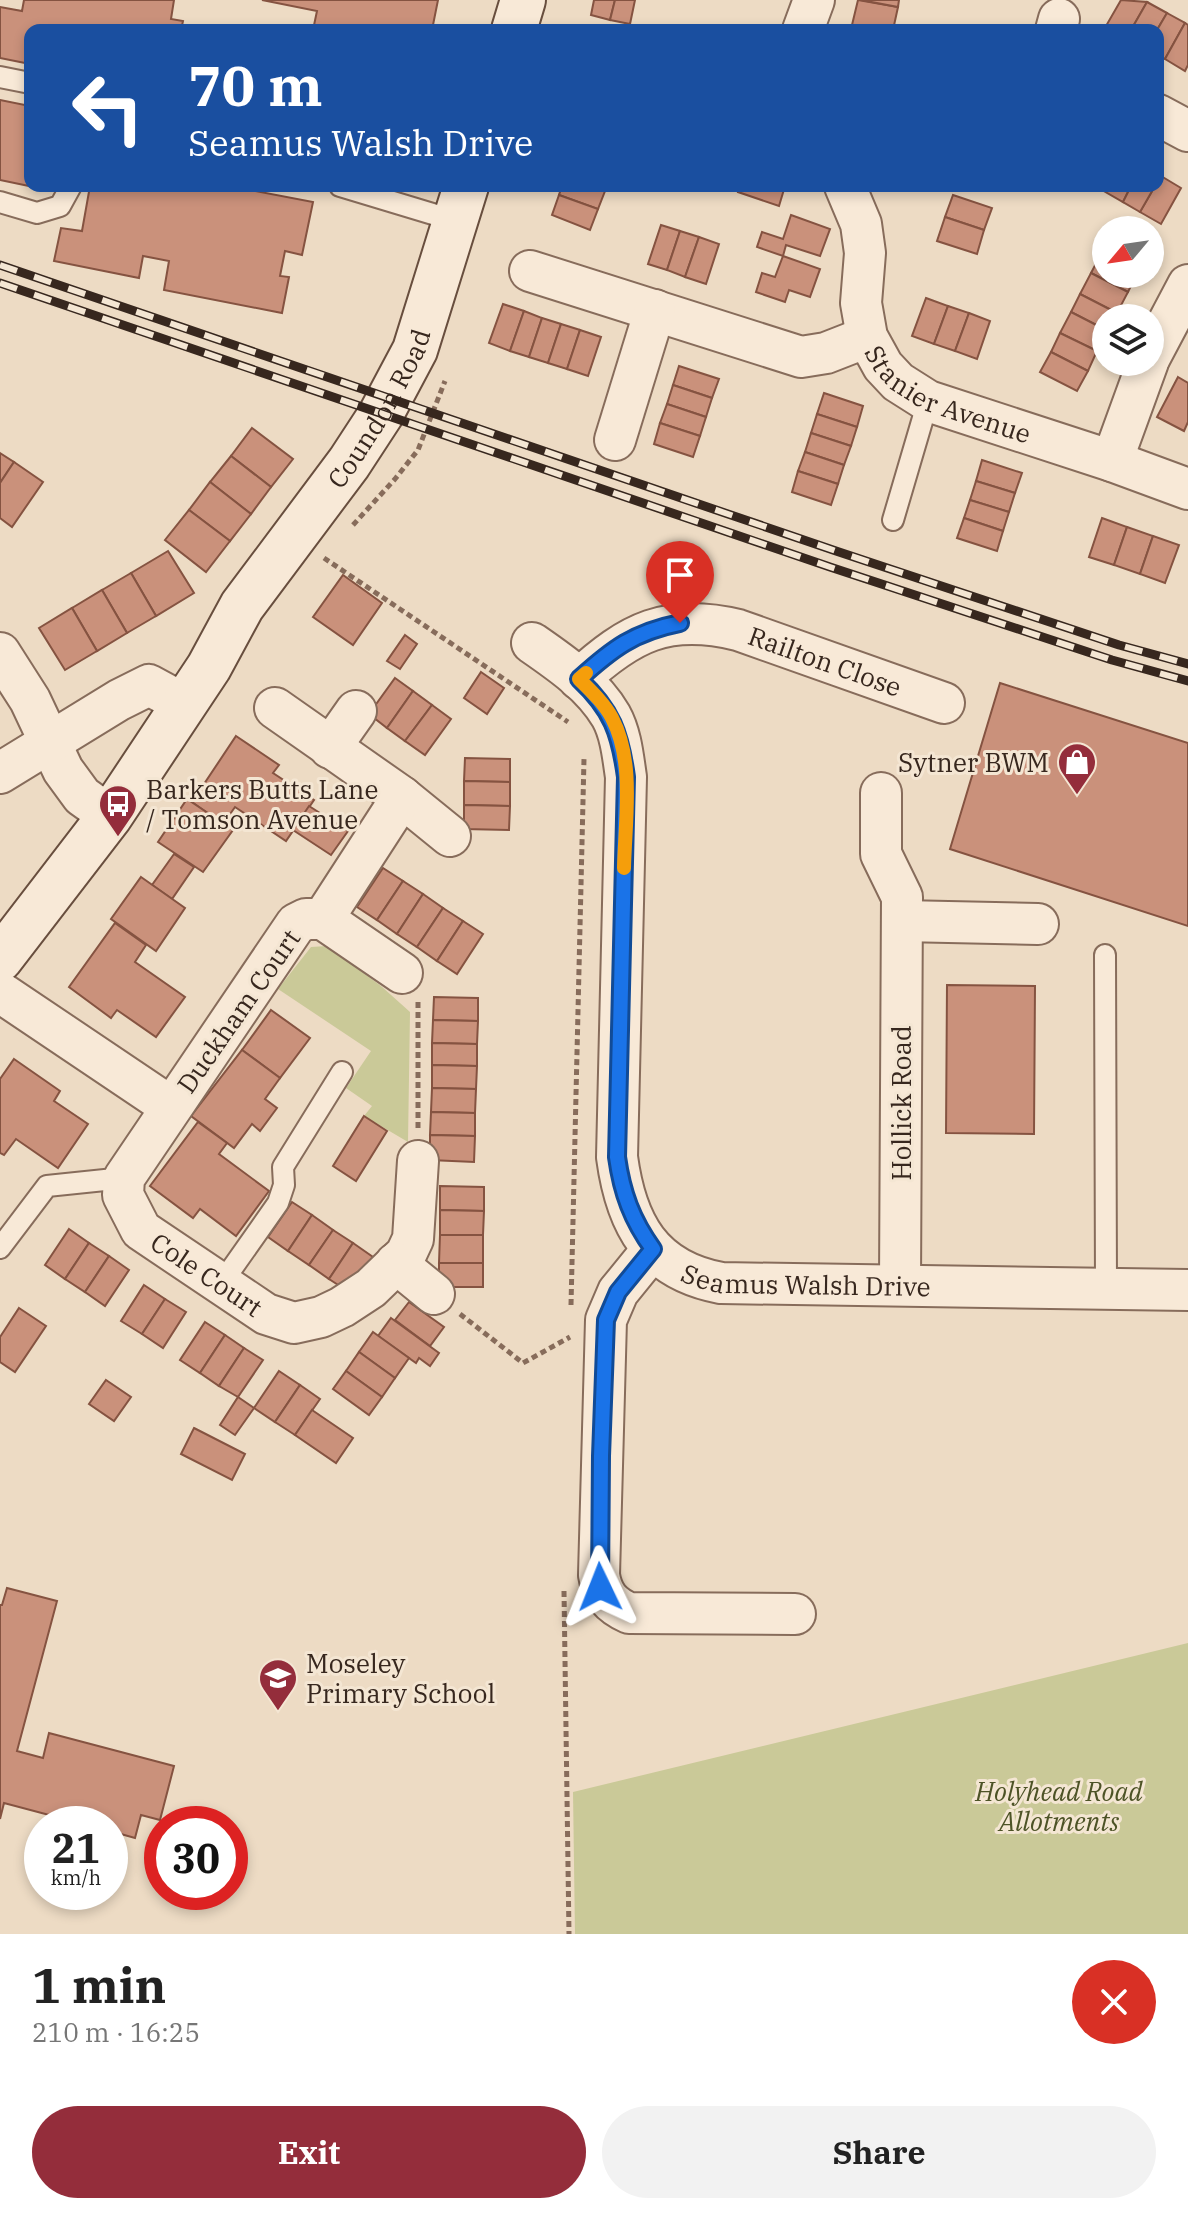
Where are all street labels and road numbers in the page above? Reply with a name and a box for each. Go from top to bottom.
street label: Coundon Road [319,325,438,495]
street label: Stanier Avenue [858,339,1035,450]
street label: Railton Close [744,618,906,704]
street label: Duckham Court [169,922,307,1100]
street label: Hollick Road [884,1025,918,1181]
street label: Cole Court [144,1225,269,1324]
street label: Seamus Walsh Drive [676,1255,931,1303]

